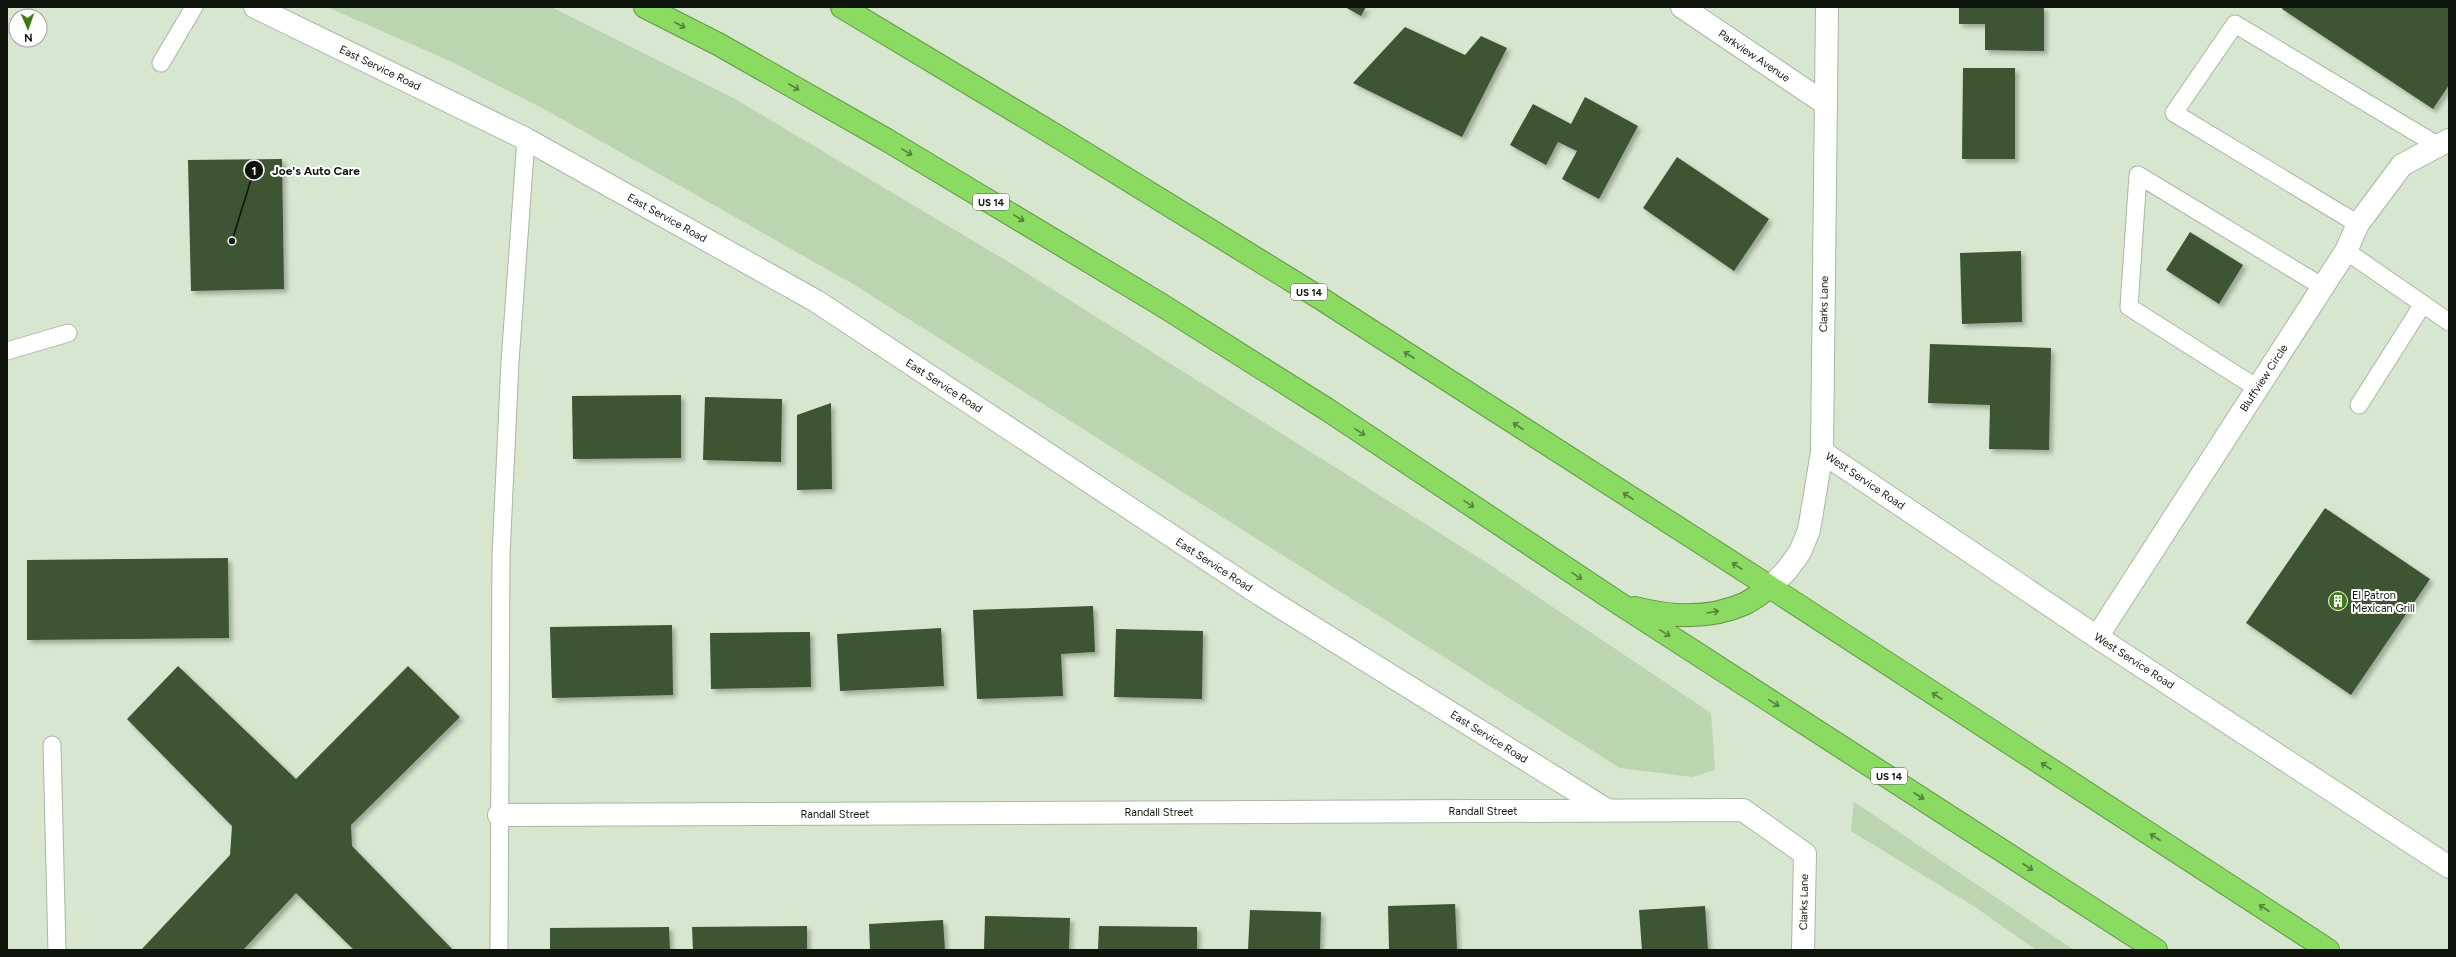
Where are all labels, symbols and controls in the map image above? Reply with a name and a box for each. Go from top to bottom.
north arrow [8,8,48,48]
one-way arrow [674,22,686,29]
street label: Parkview Avenue [1716,27,1792,85]
text: N [24,31,33,44]
street label: East Service Road [337,43,423,93]
one-way arrow [788,84,800,92]
one-way arrow [901,148,913,156]
callout: Joe's Auto Care [244,158,367,182]
text: 1 [251,164,257,178]
text: Joe's Auto Care [272,164,360,178]
street label: East Service Road [625,191,709,245]
road number: US 14 [973,194,1009,210]
one-way arrow [1012,215,1024,223]
street label: Clarks Lane [1817,276,1831,332]
road number: US 14 [1291,284,1327,300]
street label: Bluffview Circle [2237,342,2291,414]
one-way arrow [1403,351,1415,359]
street label: East Service Road [903,356,985,416]
one-way arrow [1513,421,1524,430]
one-way arrow [1354,428,1365,436]
street label: West Service Road [1823,450,1907,512]
one-way arrow [1622,491,1634,499]
one-way arrow [1463,500,1474,508]
street label: East Service Road [1173,535,1255,595]
one-way arrow [1732,562,1743,570]
one-way arrow [1571,572,1582,580]
place label: El Patron Mexican Grill [2352,589,2415,615]
building icon: El Patron Mexican Grill [2327,590,2349,612]
one-way arrow [1706,608,1719,616]
one-way arrow [1659,629,1670,637]
street label: West Service Road [2092,630,2176,692]
one-way arrow [1931,691,1943,699]
one-way arrow [1768,699,1780,707]
street label: East Service Road [1448,708,1530,766]
one-way arrow [2040,762,2052,770]
road number: US 14 [1871,768,1907,784]
one-way arrow [1913,792,1924,800]
street label: Randall Street [1448,805,1518,818]
street label: Randall Street [1124,806,1194,819]
street label: Randall Street [800,808,870,821]
one-way arrow [2150,833,2161,841]
one-way arrow [2022,863,2034,871]
street label: Clarks Lane [1797,874,1811,930]
one-way arrow [2259,904,2270,912]

